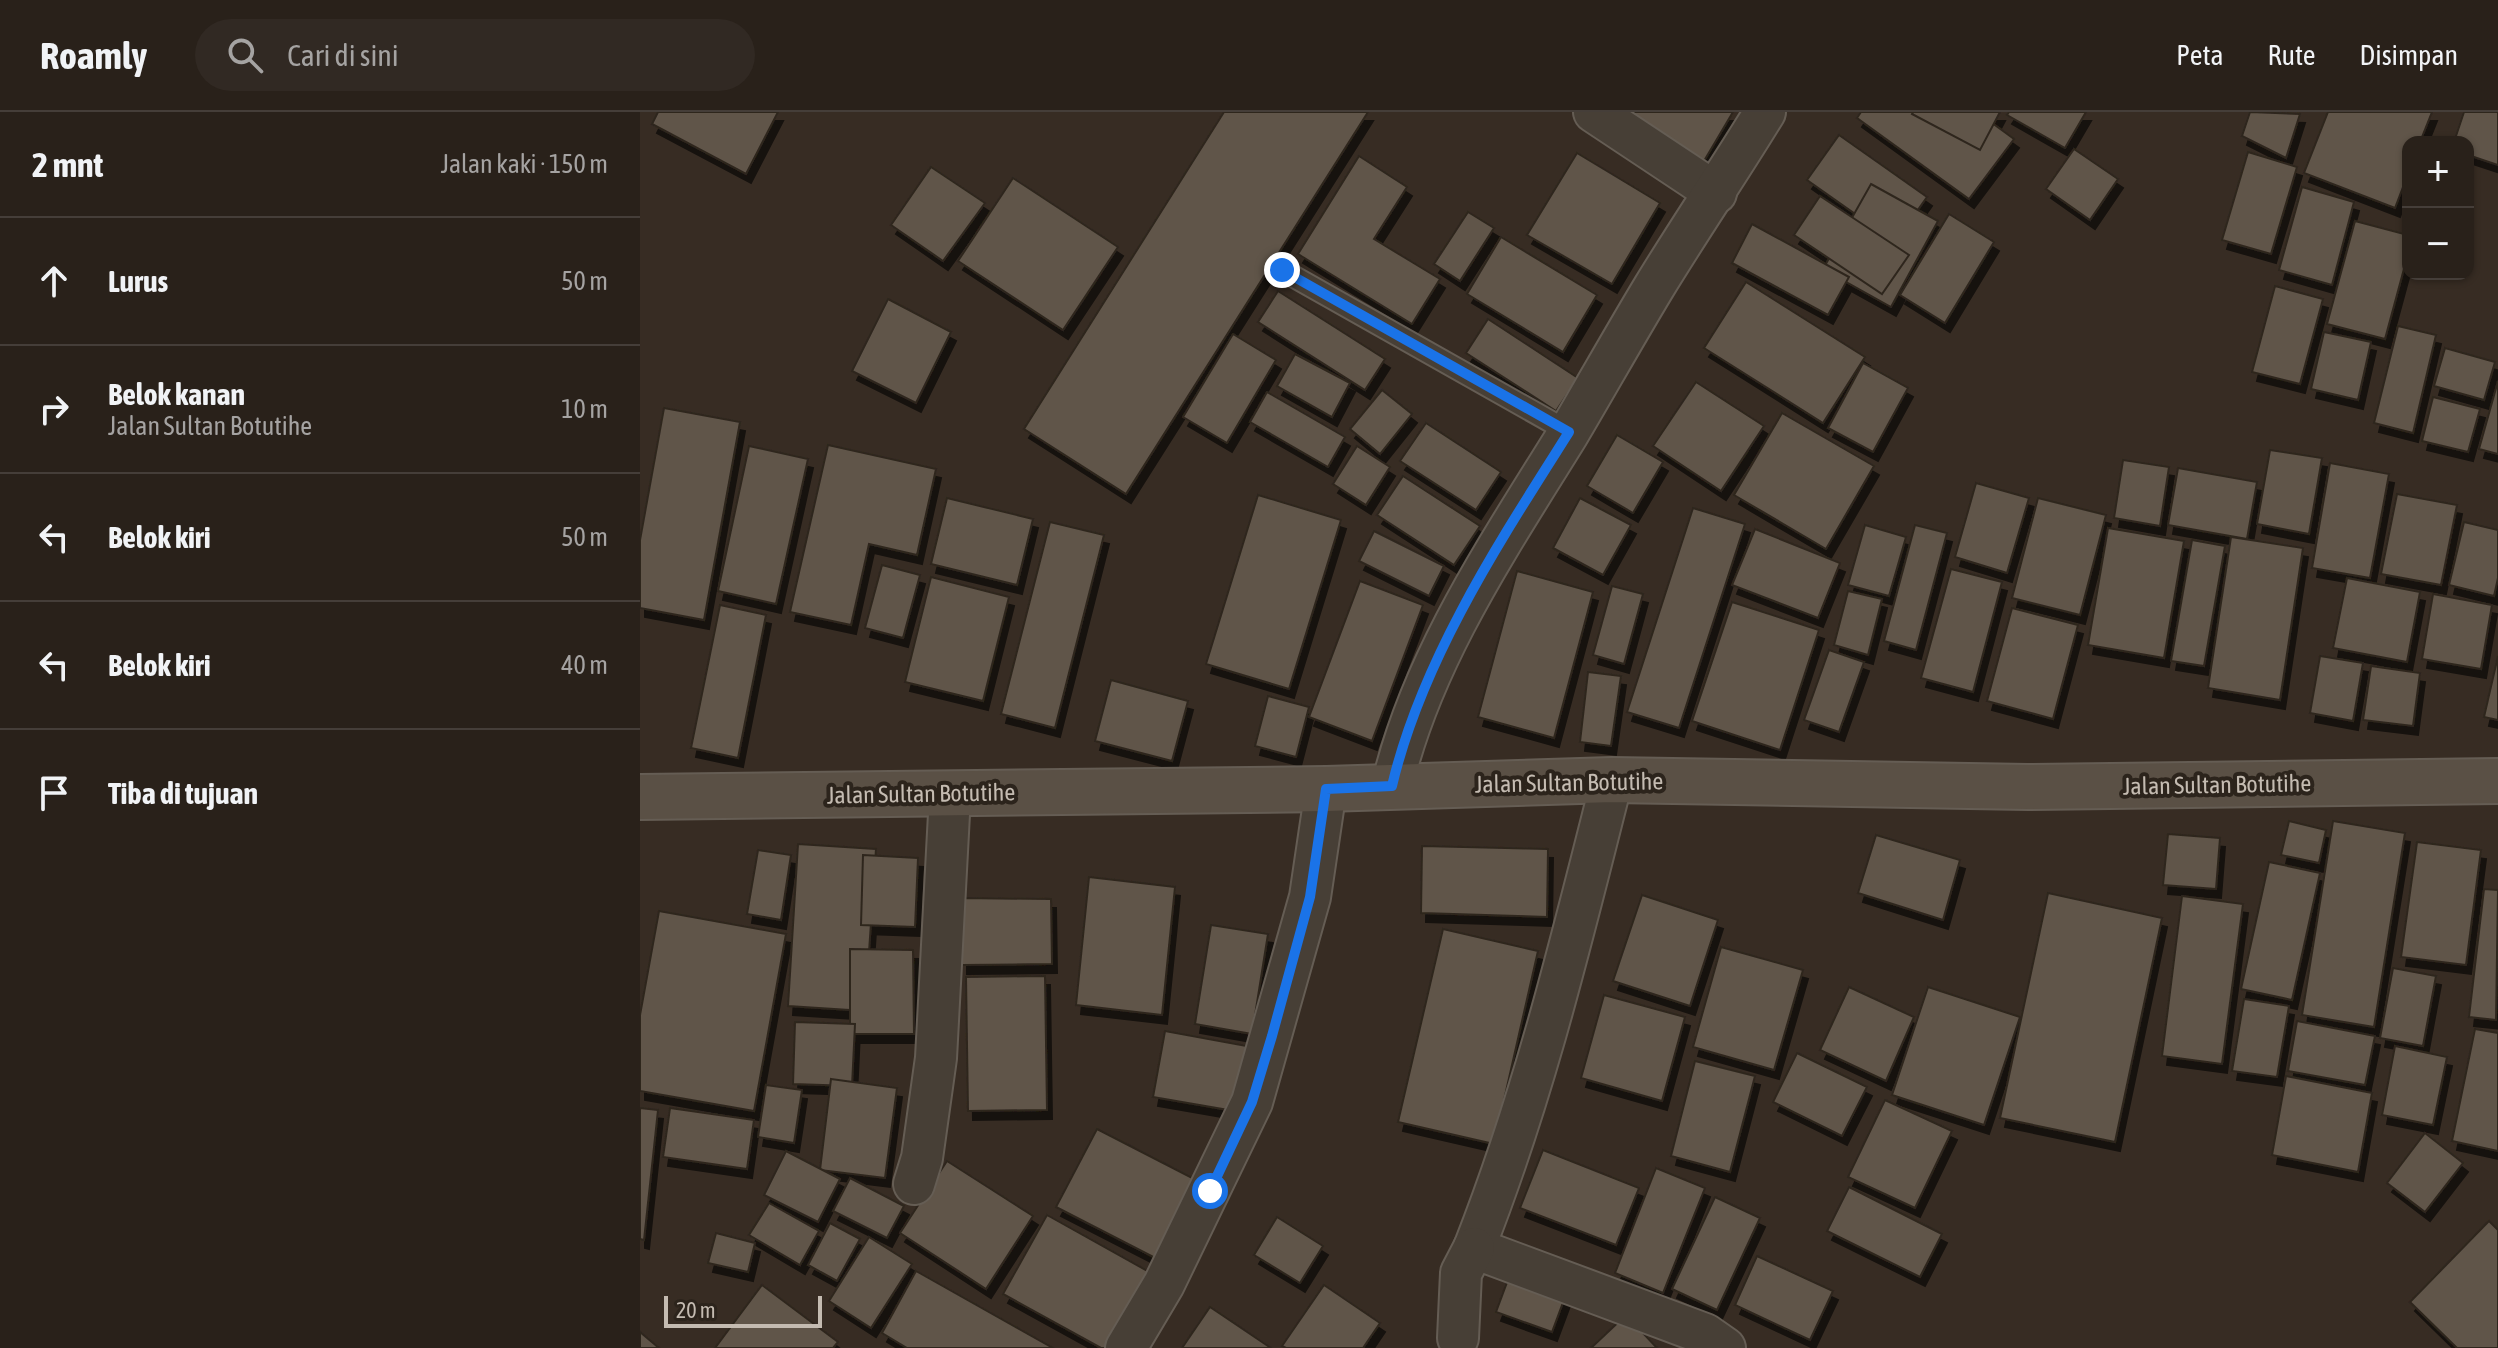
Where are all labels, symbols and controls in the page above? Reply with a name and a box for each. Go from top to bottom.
search box [195,19,755,91]
icon: search [223,33,267,77]
text: Roamly [40,34,147,77]
text: Cari di sini [287,38,399,72]
text: Peta [2176,39,2223,71]
text: Rute [2267,39,2316,71]
text: Disimpan [2360,39,2458,71]
map controls [2402,136,2474,280]
button: + [2402,136,2474,208]
text: 2 mnt [32,145,103,184]
text: Jalan kaki · 150 m [441,149,608,179]
button: − [2402,208,2474,280]
route end [1264,252,1300,288]
icon: ahead [32,259,76,303]
text: Lurus [108,264,168,298]
text: 50 m [561,266,608,296]
text: Belok kanan [108,377,245,411]
icon: right [32,387,76,431]
text: 10 m [561,394,608,424]
text: Jalan Sultan Botutihe [108,411,312,441]
icon: left [32,515,76,559]
text: Belok kiri [108,520,211,554]
text: 50 m [561,522,608,552]
icon: left [32,643,76,687]
text: Belok kiri [108,648,211,682]
text: 40 m [561,650,608,680]
street label: Jalan Sultan Botutihe [1475,767,1663,798]
street label: Jalan Sultan Botutihe [2123,769,2311,800]
icon: arrive [32,771,76,815]
text: Tiba di tujuan [108,776,258,810]
street label: Jalan Sultan Botutihe [827,778,1015,809]
route start [1192,1173,1228,1209]
scale bar [664,1292,822,1328]
text: 20 m [676,1297,716,1323]

